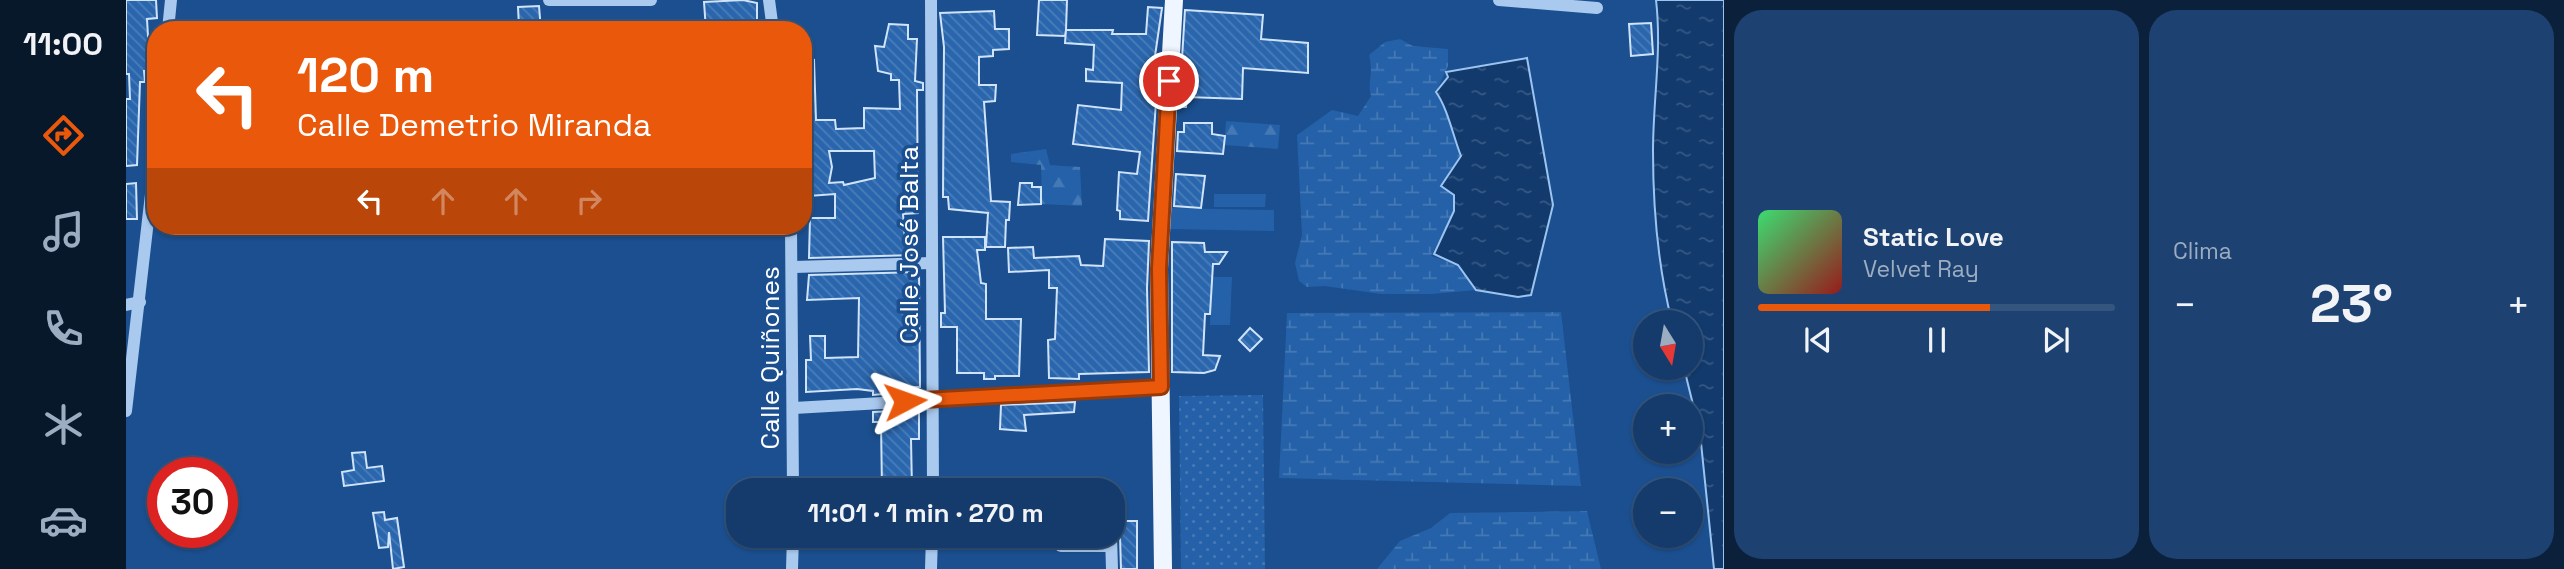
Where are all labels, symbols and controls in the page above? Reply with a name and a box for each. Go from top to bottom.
text: 11:00 [23,24,103,64]
text: 120 m [297,44,434,106]
icon: left [182,49,273,140]
pin [1139,51,1199,111]
icon: arrive [1150,62,1188,100]
text: Calle Demetrio Miranda [297,105,651,145]
icon: directions [39,111,88,160]
street label: Calle José Balta [892,146,926,344]
icon: left [351,182,389,220]
icon: ahead [424,182,462,220]
icon: ahead [497,182,535,220]
icon: right [570,182,608,220]
icon: music [39,207,88,256]
text: Static Love [1863,220,2004,254]
text: Clima [2173,236,2232,266]
text: Velvet Ray [1863,254,1979,284]
street label: Calle Quiñones [753,266,787,450]
text: 23° [2310,271,2393,337]
text: − [2173,281,2197,329]
text: + [2506,281,2530,329]
icon: phone [39,304,88,353]
north arrow [1633,310,1703,380]
map controls [1633,310,1703,548]
icon: previous [1799,321,1837,359]
icon: pause [1918,321,1956,359]
icon: next [2037,321,2075,359]
position arrow [868,364,942,438]
button: + [1633,394,1703,464]
icon: climate [39,400,88,449]
speed limit sign: 30 [147,457,238,548]
button: − [1633,478,1703,548]
icon: car [39,496,88,545]
text: 11:01 · 1 min · 270 m [807,496,1044,530]

